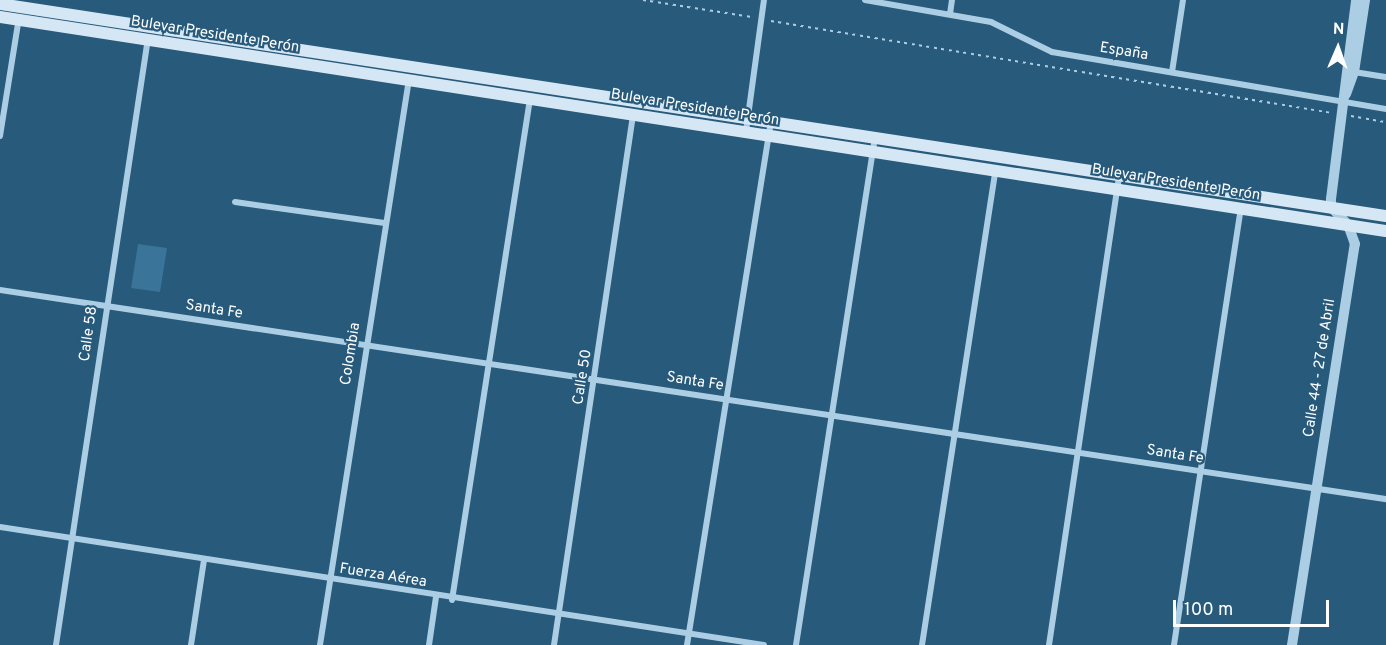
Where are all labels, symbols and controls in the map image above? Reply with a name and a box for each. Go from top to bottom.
street label: Bulevar Presidente Perón [129,13,301,57]
north arrow [1308,18,1368,78]
text: N [1333,20,1345,40]
street label: España [1098,39,1150,65]
street label: Bulevar Presidente Perón [609,86,781,130]
street label: Bulevar Presidente Perón [1090,161,1262,205]
street label: Santa Fe [184,297,244,323]
street label: Calle 44 - 27 de Abril [1300,297,1340,439]
street label: Calle 58 [76,305,102,363]
street label: Colombia [337,321,365,387]
street label: Calle 50 [570,348,596,406]
street label: Santa Fe [665,369,725,395]
street label: Santa Fe [1145,442,1205,468]
street label: Fuerza Aérea [338,560,428,592]
scale bar [1176,588,1332,626]
text: 100 m [1184,599,1233,622]

